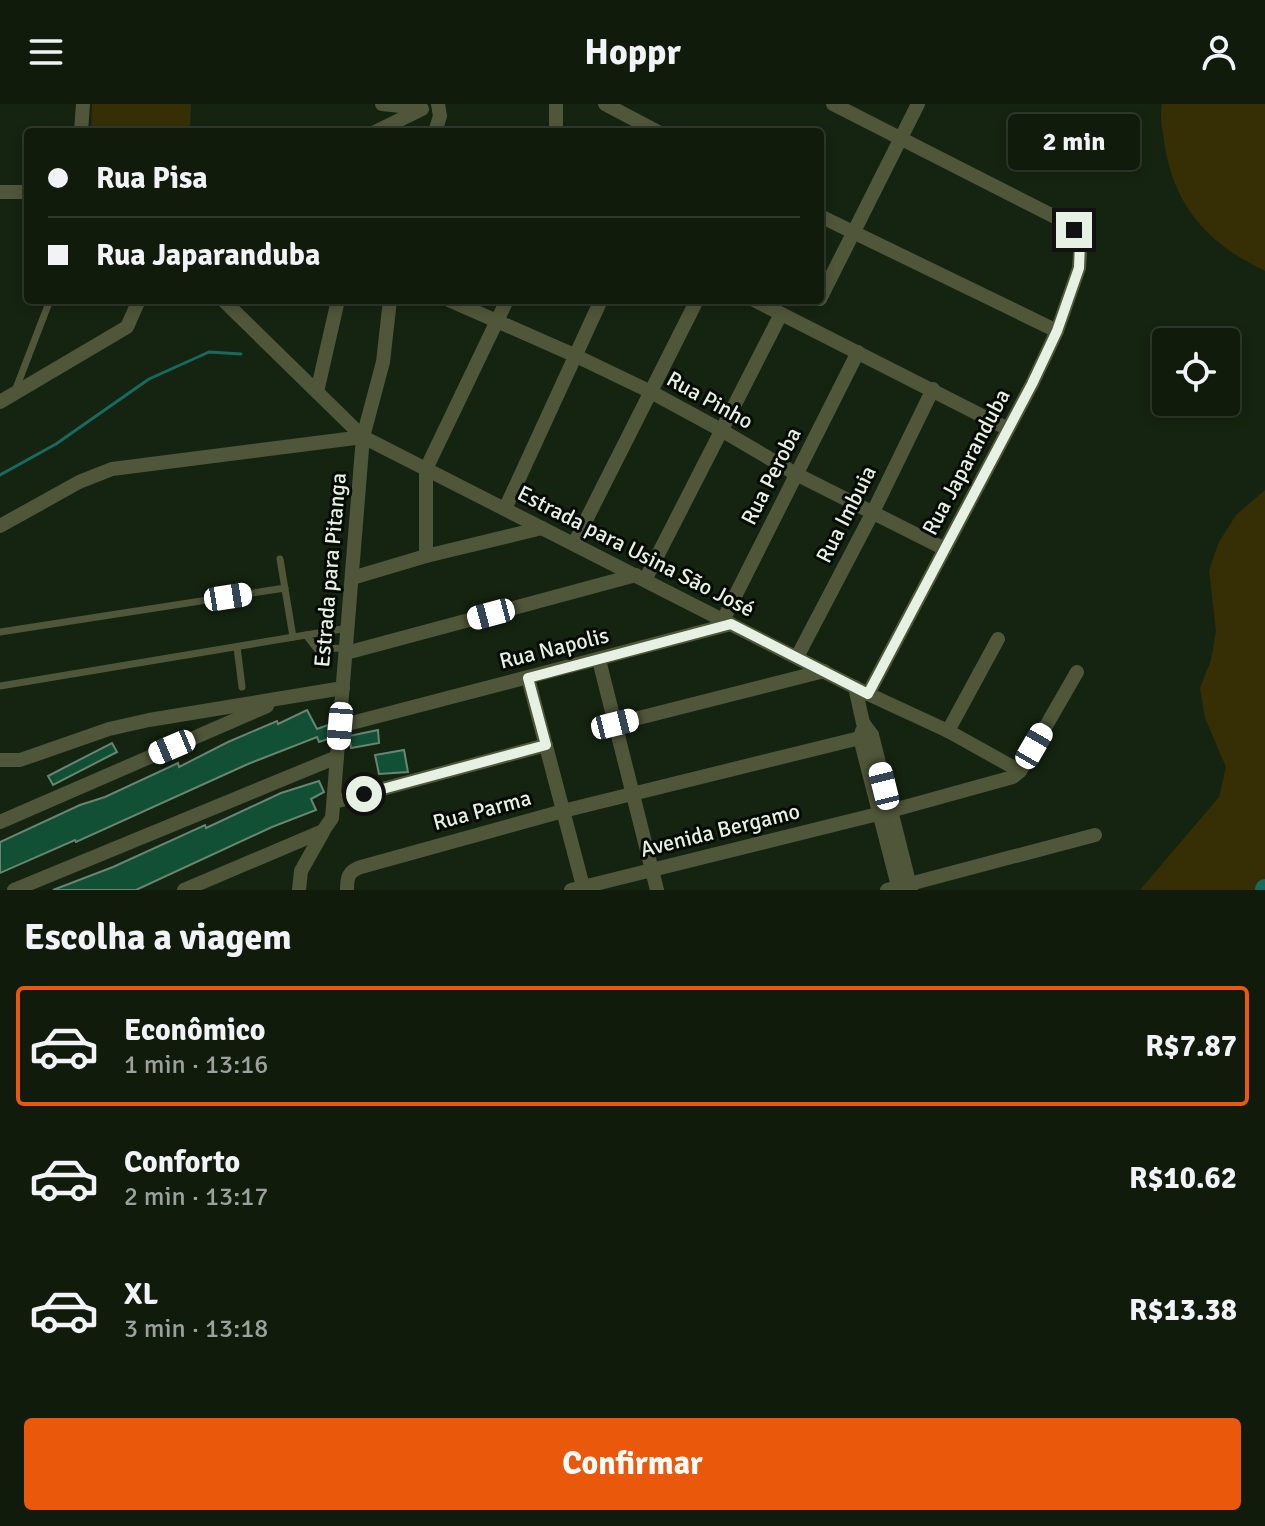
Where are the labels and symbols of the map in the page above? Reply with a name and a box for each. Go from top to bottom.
callout: 2 min [1008,114,1140,170]
route end [1056,212,1092,248]
street label: Rua Pinho [662,365,758,435]
street label: Rua Japaranduba [916,384,1016,540]
street label: Rua Peroba [735,423,807,529]
street label: Rua Imbuia [810,461,882,567]
street label: Estrada para Pitanga [308,472,352,668]
street label: Estrada para Usina São José [513,479,759,623]
car [202,581,254,613]
car [465,596,517,632]
street label: Rua Napolis [496,621,612,675]
car [326,701,354,751]
car [589,707,641,741]
car [1012,719,1056,773]
car [145,727,199,767]
car [867,760,901,812]
route start [346,776,382,812]
street label: Rua Parma [430,784,534,836]
street label: Avenida Bergamo [637,797,803,863]

